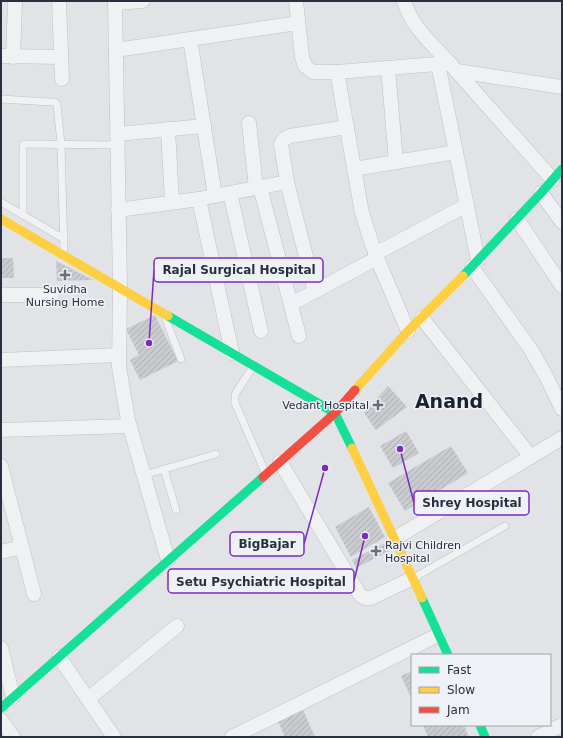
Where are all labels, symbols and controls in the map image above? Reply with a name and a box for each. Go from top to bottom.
callout: Rajal Surgical Hospital [154,258,323,282]
text: Rajal Surgical Hospital [162,263,316,277]
marker: Suvidha Nursing Home [59,269,71,281]
place label: Suvidha Nursing Home [26,283,104,309]
district label: Anand [415,390,483,412]
place label: Vedant Hospital [282,399,369,412]
marker: Vedant Hospital [372,399,384,411]
callout: Shrey Hospital [414,491,529,515]
text: Shrey Hospital [422,496,522,510]
callout: BigBajar [230,532,304,556]
text: BigBajar [238,537,296,551]
place label: Rajvi Children Hospital [385,539,461,565]
marker: Rajvi Children Hospital [370,545,382,557]
callout: Setu Psychiatric Hospital [168,569,354,593]
text: Setu Psychiatric Hospital [176,575,346,589]
legend [411,654,551,726]
text: Fast [447,663,471,677]
text: Slow [447,683,475,697]
text: Jam [446,703,470,717]

